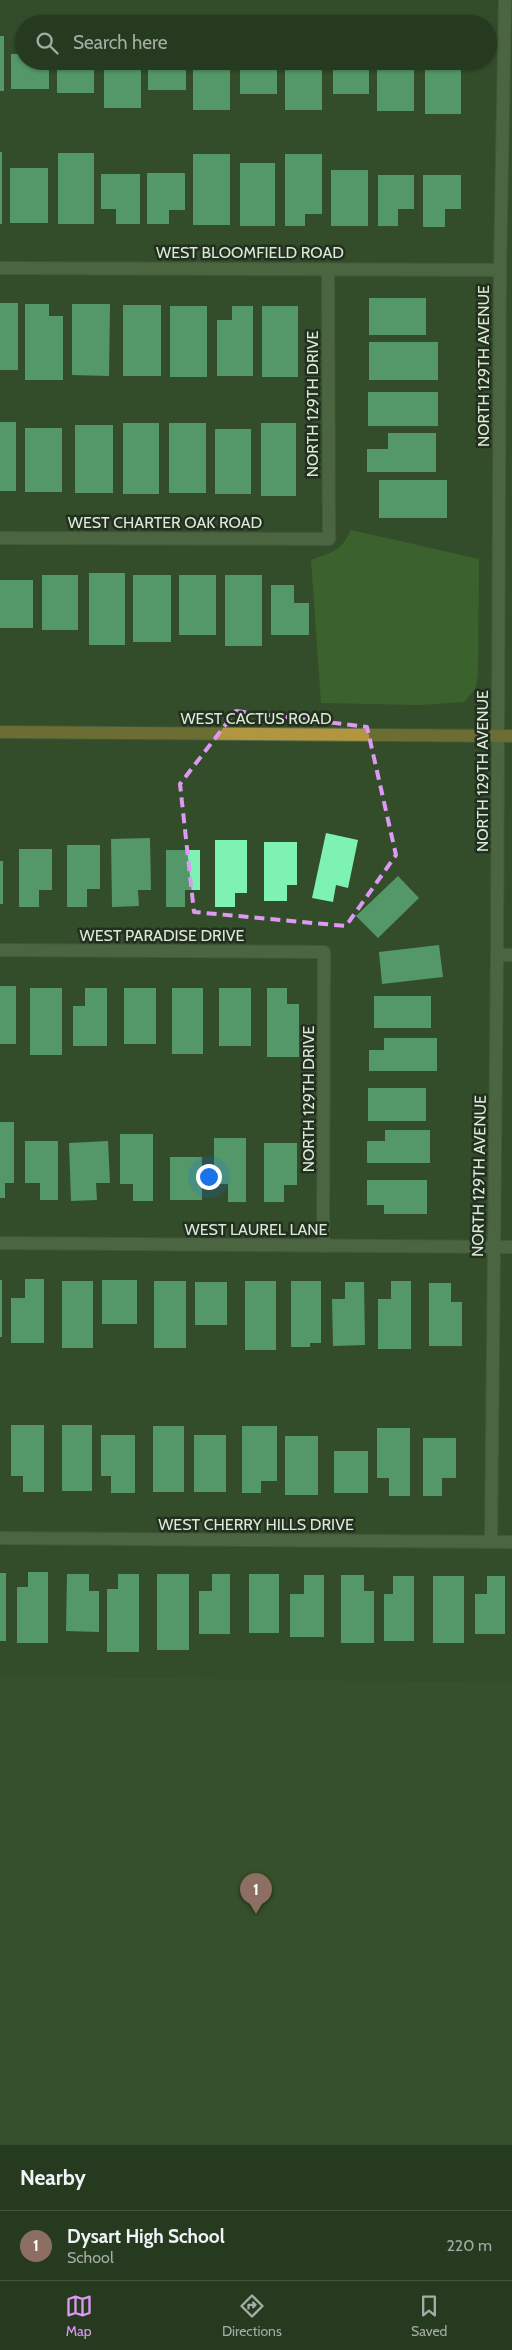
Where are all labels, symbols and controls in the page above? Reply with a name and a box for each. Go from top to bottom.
search box [15,15,497,70]
icon: search [33,29,61,57]
text: Search here [73,31,167,54]
street label: WEST BLOOMFIELD ROAD [156,243,344,262]
street label: NORTH 129TH AVENUE [474,285,493,447]
street label: NORTH 129TH DRIVE [303,331,322,477]
street label: WEST CHARTER OAK ROAD [68,513,262,532]
street label: NORTH 129TH AVENUE [473,690,492,852]
street label: WEST CACTUS ROAD [180,709,332,728]
street label: WEST PARADISE DRIVE [80,926,245,945]
street label: NORTH 129TH DRIVE [299,1026,318,1172]
street label: NORTH 129TH AVENUE [468,1095,490,1257]
your location [196,1164,222,1190]
street label: WEST LAUREL LANE [185,1220,328,1239]
street label: WEST CHERRY HILLS DRIVE [158,1515,354,1534]
pin: 1 [240,1873,272,1914]
text: Nearby [20,2165,86,2190]
text: Dysart High School [67,2225,225,2248]
text: 1 [33,2236,39,2255]
text: 220 m [446,2236,492,2255]
text: School [67,2248,114,2267]
tab: Map [65,2292,93,2340]
tab: Directions [222,2292,282,2340]
tab: Saved [411,2292,447,2340]

